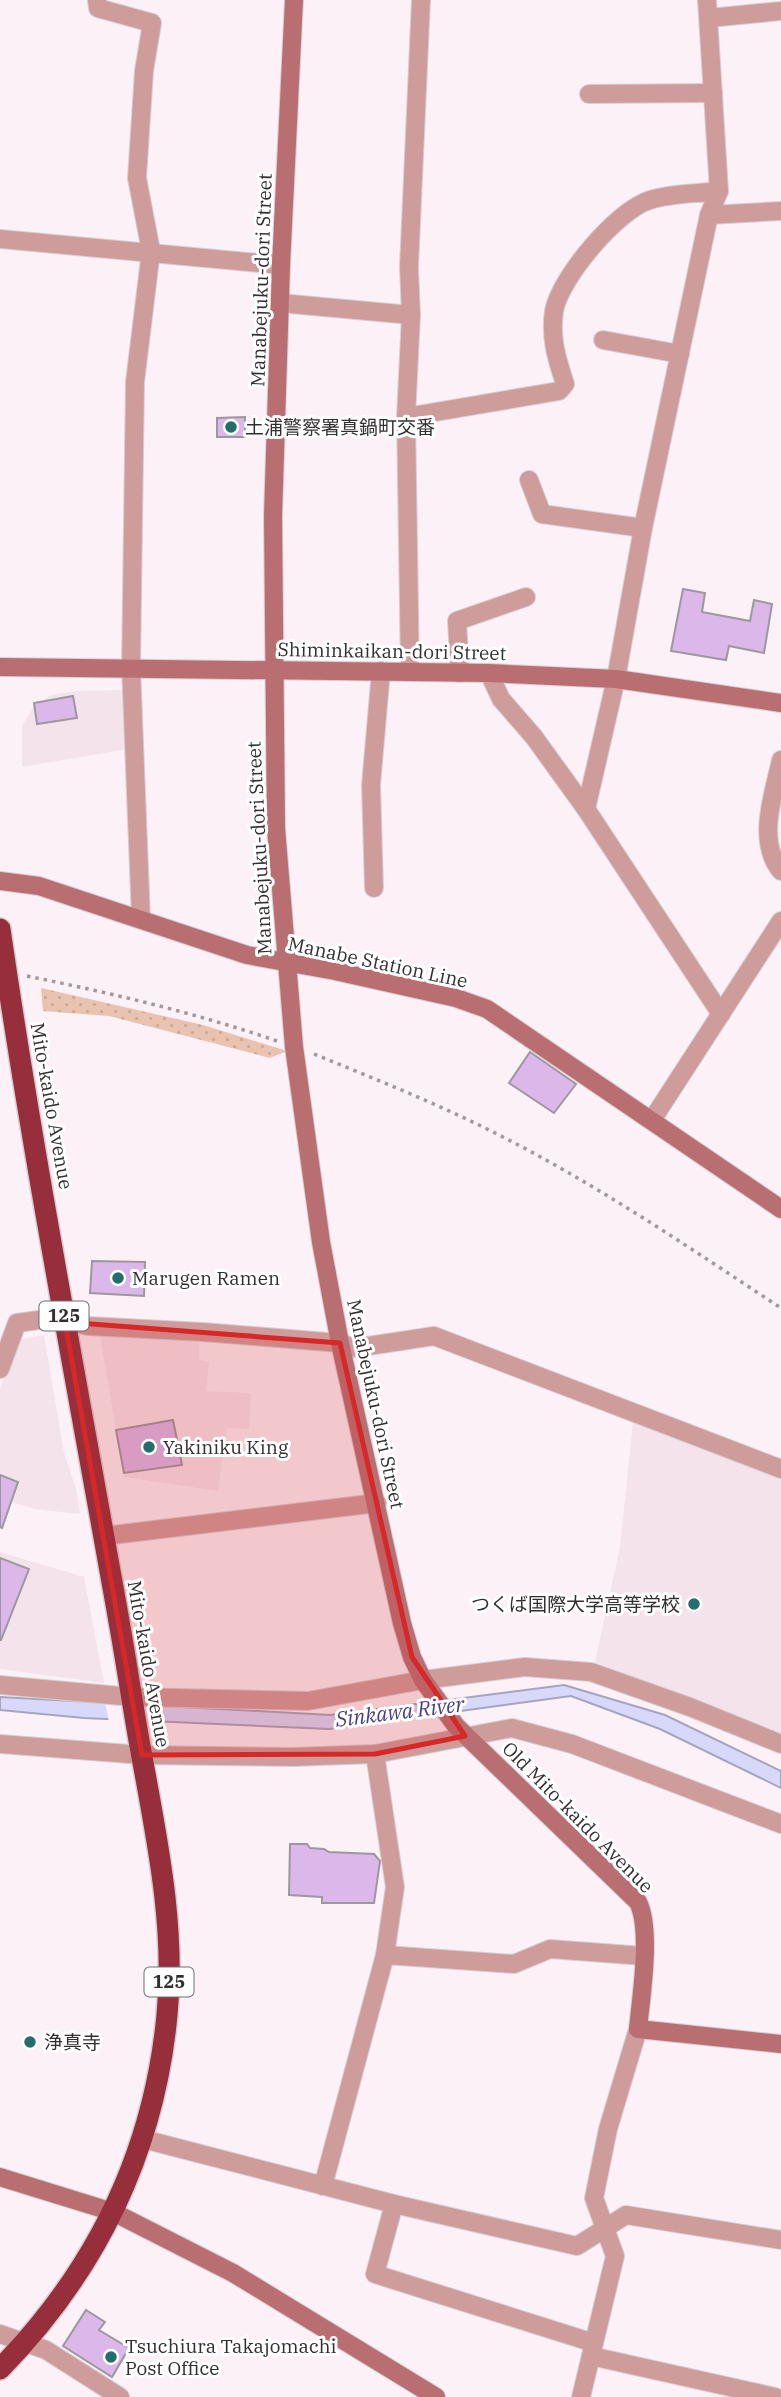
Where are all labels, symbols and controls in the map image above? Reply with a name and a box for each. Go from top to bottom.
street label: Manabejuku-dori Street [245,173,277,387]
place label: 土浦警察署真鍋町交番 [245,415,435,439]
marker: 土浦警察署真鍋町交番 [223,419,239,435]
street label: Shiminkaikan-dori Street [278,637,507,665]
street label: Manabejuku-dori Street [241,740,277,955]
street label: Manabe Station Line [286,931,470,993]
street label: Mito-kaido Avenue [26,1021,78,1191]
place label: Marugen Ramen [132,1266,280,1290]
marker: Marugen Ramen [110,1270,126,1286]
street label: Manabejuku-dori Street [342,1297,410,1511]
road number: 125 [40,1302,88,1330]
place label: Yakiniku King [163,1435,289,1459]
marker: Yakiniku King [141,1439,157,1455]
street label: Mito-kaido Avenue [123,1579,175,1749]
place label: つくば国際大学高等学校 [471,1592,680,1616]
marker: つくば国際大学高等学校 [686,1596,702,1612]
water label: Sinkawa River [333,1689,467,1733]
street label: Old Mito-kaido Avenue [497,1736,659,1898]
road number: 125 [144,1968,194,1996]
place label: 浄真寺 [44,2030,101,2054]
marker: 浄真寺 [22,2034,38,2050]
place label: Tsuchiura Takajomachi Post Office [125,2334,337,2380]
marker: Tsuchiura Takajomachi Post Office [103,2349,119,2365]

